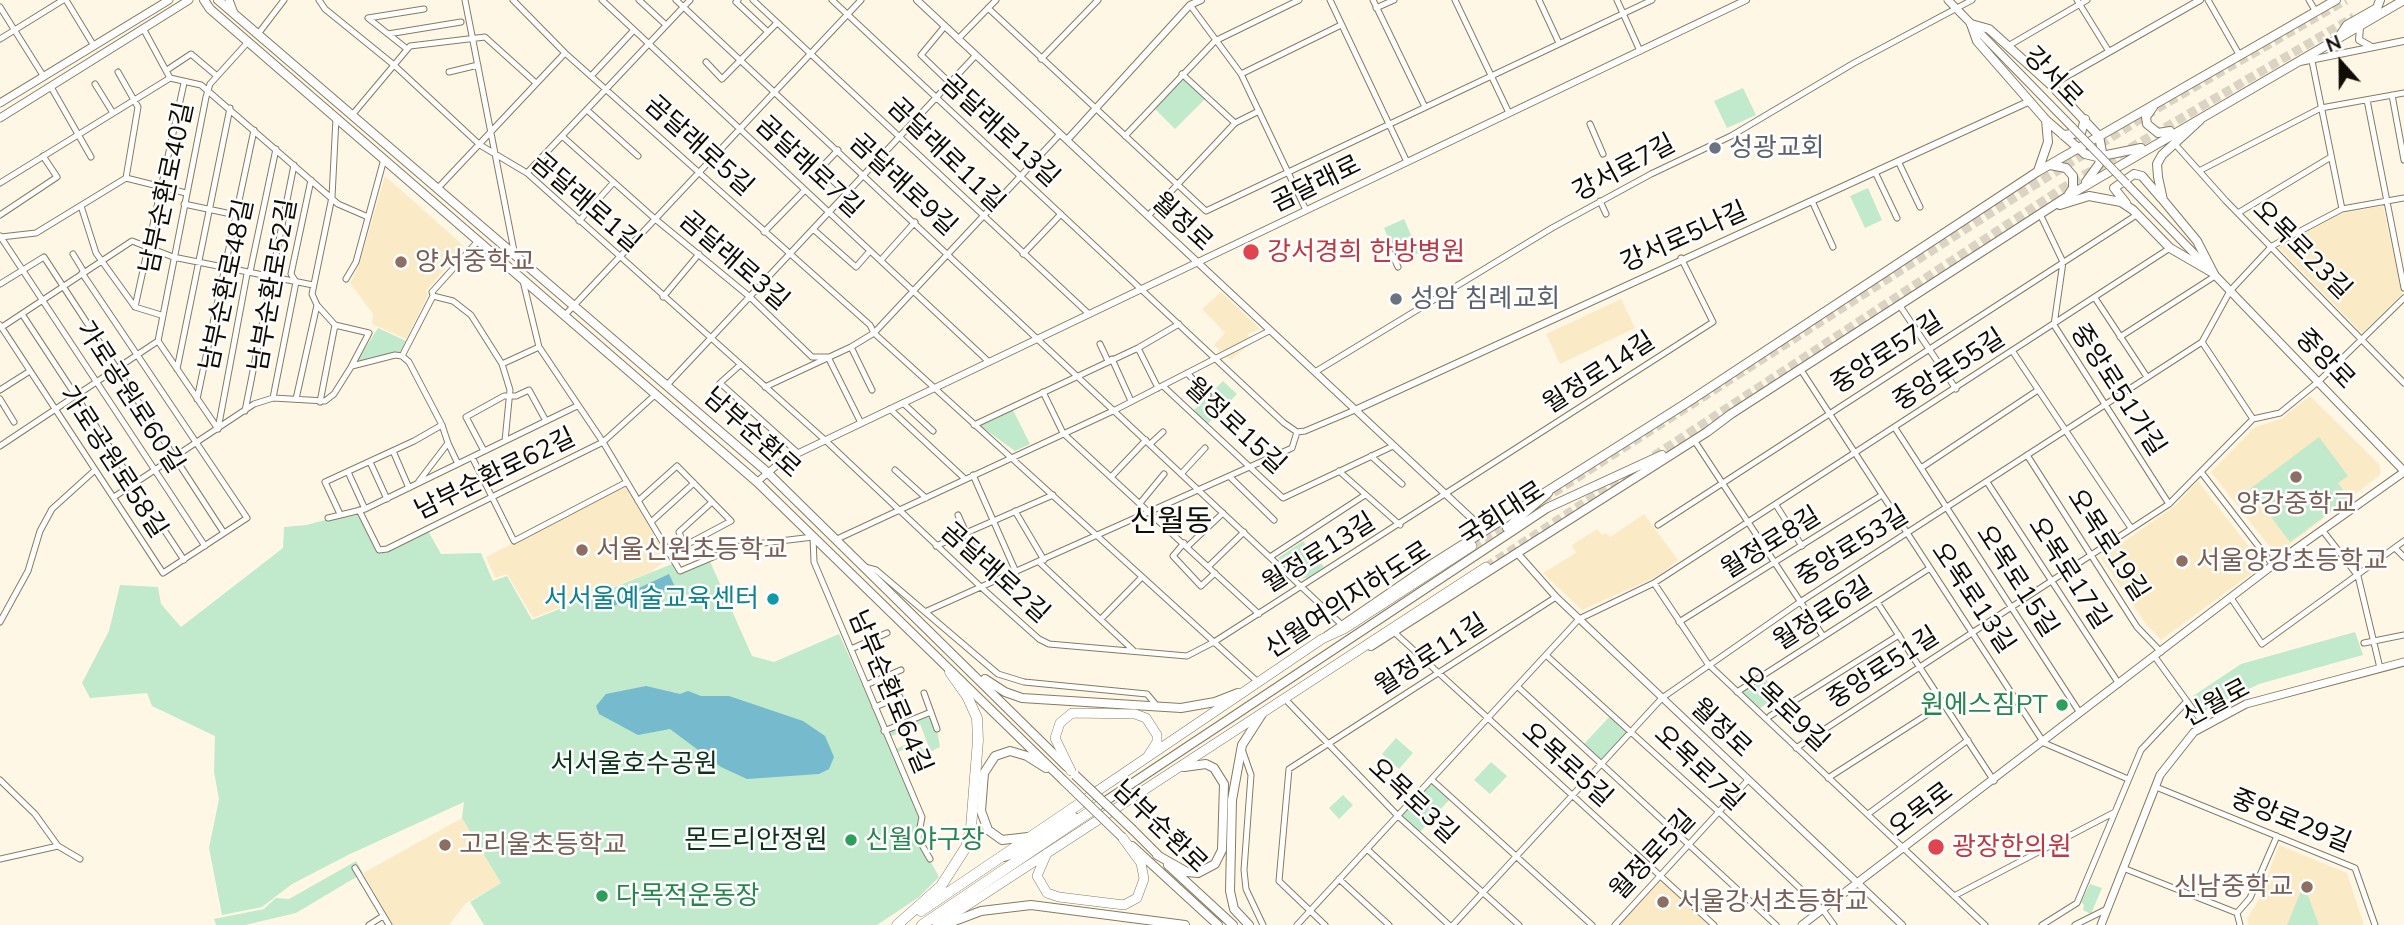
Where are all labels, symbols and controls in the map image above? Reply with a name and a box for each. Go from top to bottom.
north arrow [2306,28,2376,98]
text: N [2322,30,2344,57]
street label: 강서로 [2017,40,2089,114]
street label: 곰달래로13길 [934,68,1066,194]
street label: 곰달래로5길 [638,89,760,203]
street label: 곰달래로11길 [881,91,1011,219]
street label: 남부순환로40길 [134,99,200,277]
street label: 곰달래로7길 [749,109,869,225]
street label: 곰달래로9길 [843,127,963,243]
street label: 강서로7길 [1568,128,1680,208]
place label: 성광교회 [1729,132,1825,164]
marker: 성광교회 [1707,140,1723,156]
street label: 곰달래로1길 [525,147,647,259]
street label: 곰달래로 [1266,149,1366,219]
street label: 월정로 [1145,186,1219,258]
street label: 오목로23길 [2246,194,2358,306]
street label: 강서로5나길 [1616,195,1752,279]
street label: 남부순환로48길 [194,196,260,374]
street label: 남부순환로52길 [242,196,304,374]
street label: 곰달래로3길 [673,205,795,317]
place label: 강서경희 한방병원 [1267,236,1465,268]
marker: 강서경희 한방병원 [1241,242,1261,262]
place label: 양서중학교 [415,246,535,278]
marker: 양서중학교 [393,254,409,270]
place label: 성암 침례교회 [1410,283,1560,315]
marker: 성암 침례교회 [1388,291,1404,307]
street label: 중앙로57길 [1825,305,1949,401]
street label: 가로공원로60길 [69,315,191,479]
street label: 중앙로51가길 [2064,318,2172,462]
street label: 중앙로55길 [1887,322,2011,418]
street label: 중앙로 [2289,322,2361,396]
street label: 월정로14길 [1537,325,1661,421]
street label: 월정로15길 [1178,371,1292,481]
street label: 가로공원로58길 [52,380,174,544]
street label: 남부순환로 [697,381,807,485]
street label: 남부순환로62길 [410,422,580,526]
marker: 양강중학교 [2288,469,2304,485]
street label: 국회대로 [1453,475,1551,553]
street label: 오목로19길 [2060,483,2156,607]
place label: 양강중학교 [2236,488,2356,520]
street label: 중앙로53길 [1790,499,1914,593]
street label: 월정로8길 [1716,500,1826,586]
district label: 신월동 [1130,504,1212,540]
street label: 월정로13길 [1257,506,1381,600]
street label: 오목로17길 [2021,511,2117,635]
street label: 곰달래로2길 [934,516,1056,630]
street label: 오목로15길 [1969,519,2065,643]
place label: 서울신원초등학교 [596,534,787,566]
street label: 신월여의지하도로 [1259,535,1437,665]
street label: 오목로13길 [1925,537,2021,659]
marker: 서울신원초등학교 [574,542,590,558]
place label: 서울양강초등학교 [2196,545,2387,577]
marker: 서울양강초등학교 [2174,553,2190,569]
street label: 월정로6길 [1768,571,1878,657]
place label: 서서울예술교육센터 [544,583,759,615]
marker: 서서울예술교육센터 [765,591,781,607]
street label: 남부순환로64길 [842,605,938,779]
street label: 월정로11길 [1369,607,1493,703]
street label: 중앙로51길 [1821,620,1945,716]
street label: 오목로9길 [1733,660,1835,758]
street label: 신월로 [2177,672,2255,734]
place label: 원에스짐PT [1920,689,2048,721]
street label: 월정로 [1684,692,1758,764]
marker: 원에스짐PT [2054,697,2070,713]
street label: 오목로5길 [1515,716,1619,814]
street label: 오목로7길 [1648,719,1750,817]
park label: 서서울호수공원 [550,748,718,780]
street label: 오목로3길 [1362,752,1464,850]
street label: 남부순환로 [1106,774,1214,880]
street label: 오목로 [1883,776,1959,844]
street label: 중앙로29길 [2226,783,2356,859]
street label: 월정로5길 [1604,804,1702,906]
park label: 몬드리안정원 [684,824,828,856]
place label: 신월야구장 [865,824,985,856]
place label: 고리울초등학교 [459,829,626,861]
place label: 광장한의원 [1952,831,2072,863]
marker: 신월야구장 [843,832,859,848]
marker: 고리울초등학교 [437,837,453,853]
marker: 광장한의원 [1926,837,1946,857]
place label: 신남중학교 [2173,871,2293,903]
marker: 신남중학교 [2299,879,2315,895]
place label: 다목적운동장 [616,880,760,912]
place label: 서울강서초등학교 [1677,886,1868,918]
marker: 다목적운동장 [594,888,610,904]
marker: 서울강서초등학교 [1655,894,1671,910]

